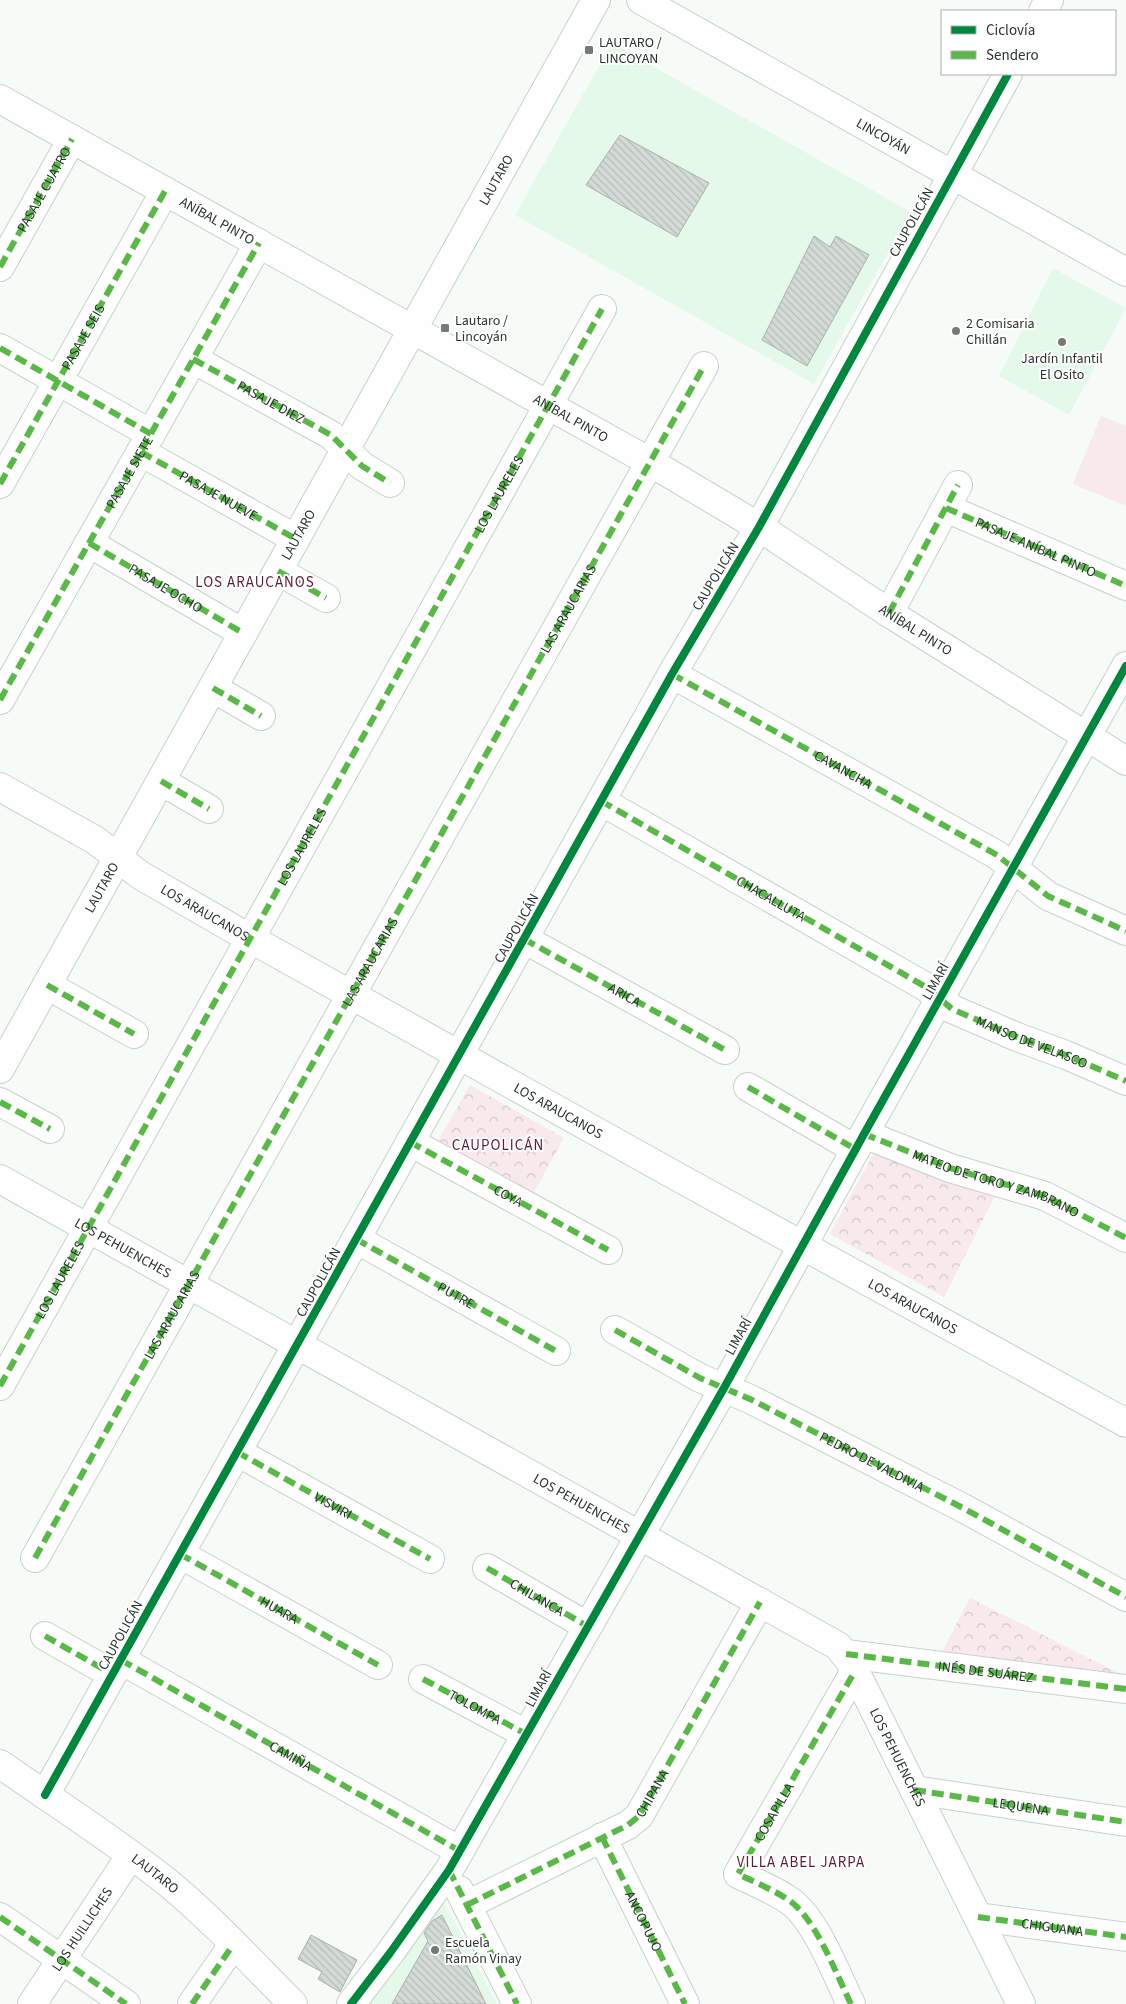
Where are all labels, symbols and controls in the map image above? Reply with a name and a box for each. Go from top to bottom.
legend [941,10,1116,75]
text: Ciclovía [986,20,1035,41]
place label: LAUTARO / LINCOYAN [599,33,662,69]
marker: LAUTARO / LINCOYAN [583,44,595,56]
text: Sendero [986,45,1039,66]
street label: LINCOYÁN [852,114,914,160]
street label: PASAJE CUATRO [12,144,77,236]
street label: LAUTARO [474,151,519,209]
street label: CAUPOLICÁN [885,184,939,261]
street label: ANÍBAL PINTO [176,192,258,250]
street label: PASAJE SEIS [57,301,110,374]
place label: Lautaro / Lincoyán [455,311,508,347]
place label: 2 Comisaria Chillán [966,314,1035,350]
marker: Lautaro / Lincoyán [439,322,451,334]
marker: 2 Comisaria Chillán [950,325,962,337]
marker: Jardín Infantil El Osito [1056,336,1068,348]
place label: Jardín Infantil El Osito [1021,349,1103,385]
street label: PASAJE DIEZ [233,376,308,429]
street label: ANÍBAL PINTO [529,390,612,448]
street label: PASAJE SIETE [102,433,159,512]
street label: LOS LAURELES [470,452,529,537]
street label: PASAJE NUEVE [175,466,261,526]
street label: LAUTARO [277,506,321,564]
street label: PASAJE ANÍBAL PINTO [972,513,1099,583]
street label: CAUPOLICÁN [688,538,744,615]
street label: PASAJE OCHO [125,559,206,618]
street label: LAS ARAUCARIAS [536,561,602,657]
district label: LOS ARAUCANOS [195,572,315,593]
street label: ANÍBAL PINTO [875,600,956,661]
street label: CAVANCHA [810,746,876,795]
street label: LOS LAURELES [273,804,332,890]
street label: LAUTARO [80,859,124,917]
street label: CHACALLUTA [732,871,809,927]
street label: LOS ARAUCANOS [157,880,253,947]
street label: CAUPOLICÁN [490,890,544,967]
street label: LAS ARAUCARIAS [338,914,404,1010]
street label: LIMARÍ [917,958,955,1004]
street label: ARICA [604,978,645,1013]
street label: MANSO DE VELASCO [973,1011,1091,1074]
street label: LOS ARAUCANOS [510,1078,606,1144]
district label: CAUPOLICÁN [452,1135,544,1156]
street label: MATEO DE TORO Y ZAMBRANO [909,1145,1083,1223]
street label: COYA [490,1180,526,1213]
street label: LOS PEHUENCHES [71,1213,175,1284]
street label: LOS LAURELES [31,1237,90,1323]
street label: CAUPOLICÁN [292,1244,346,1321]
street label: LAS ARAUCARIAS [139,1267,205,1363]
street label: LOS ARAUCANOS [864,1274,961,1340]
street label: PUTRE [434,1278,478,1315]
street label: LIMARÍ [720,1313,758,1359]
street label: PEDRO DE VALDIVIA [816,1427,928,1498]
street label: LOS PEHUENCHES [529,1469,633,1539]
street label: VISVIRI [310,1488,355,1525]
street label: CHILANCA [506,1574,568,1622]
street label: HUARA [256,1592,302,1630]
street label: CAUPOLICÁN [94,1597,148,1674]
street label: INÉS DE SUÁREZ [937,1657,1035,1688]
street label: LIMARÍ [520,1665,558,1711]
street label: TOLOMPA [445,1685,505,1730]
street label: LOS PEHUENCHES [864,1705,930,1810]
street label: CAMIÑA [265,1737,316,1777]
street label: CHIPANA [631,1766,674,1822]
street label: COSAPILLA [750,1779,800,1846]
street label: LEQUENA [991,1793,1050,1821]
street label: LAUTARO [127,1849,183,1899]
district label: VILLA ABEL JARPA [737,1852,865,1873]
street label: LOS HUILLICHES [47,1884,118,1976]
street label: ANCOPUJO [619,1888,667,1956]
street label: CHIGUANA [1020,1914,1085,1942]
place label: Escuela Ramón Vinay [445,1933,522,1969]
marker: Escuela Ramón Vinay [429,1944,441,1956]

